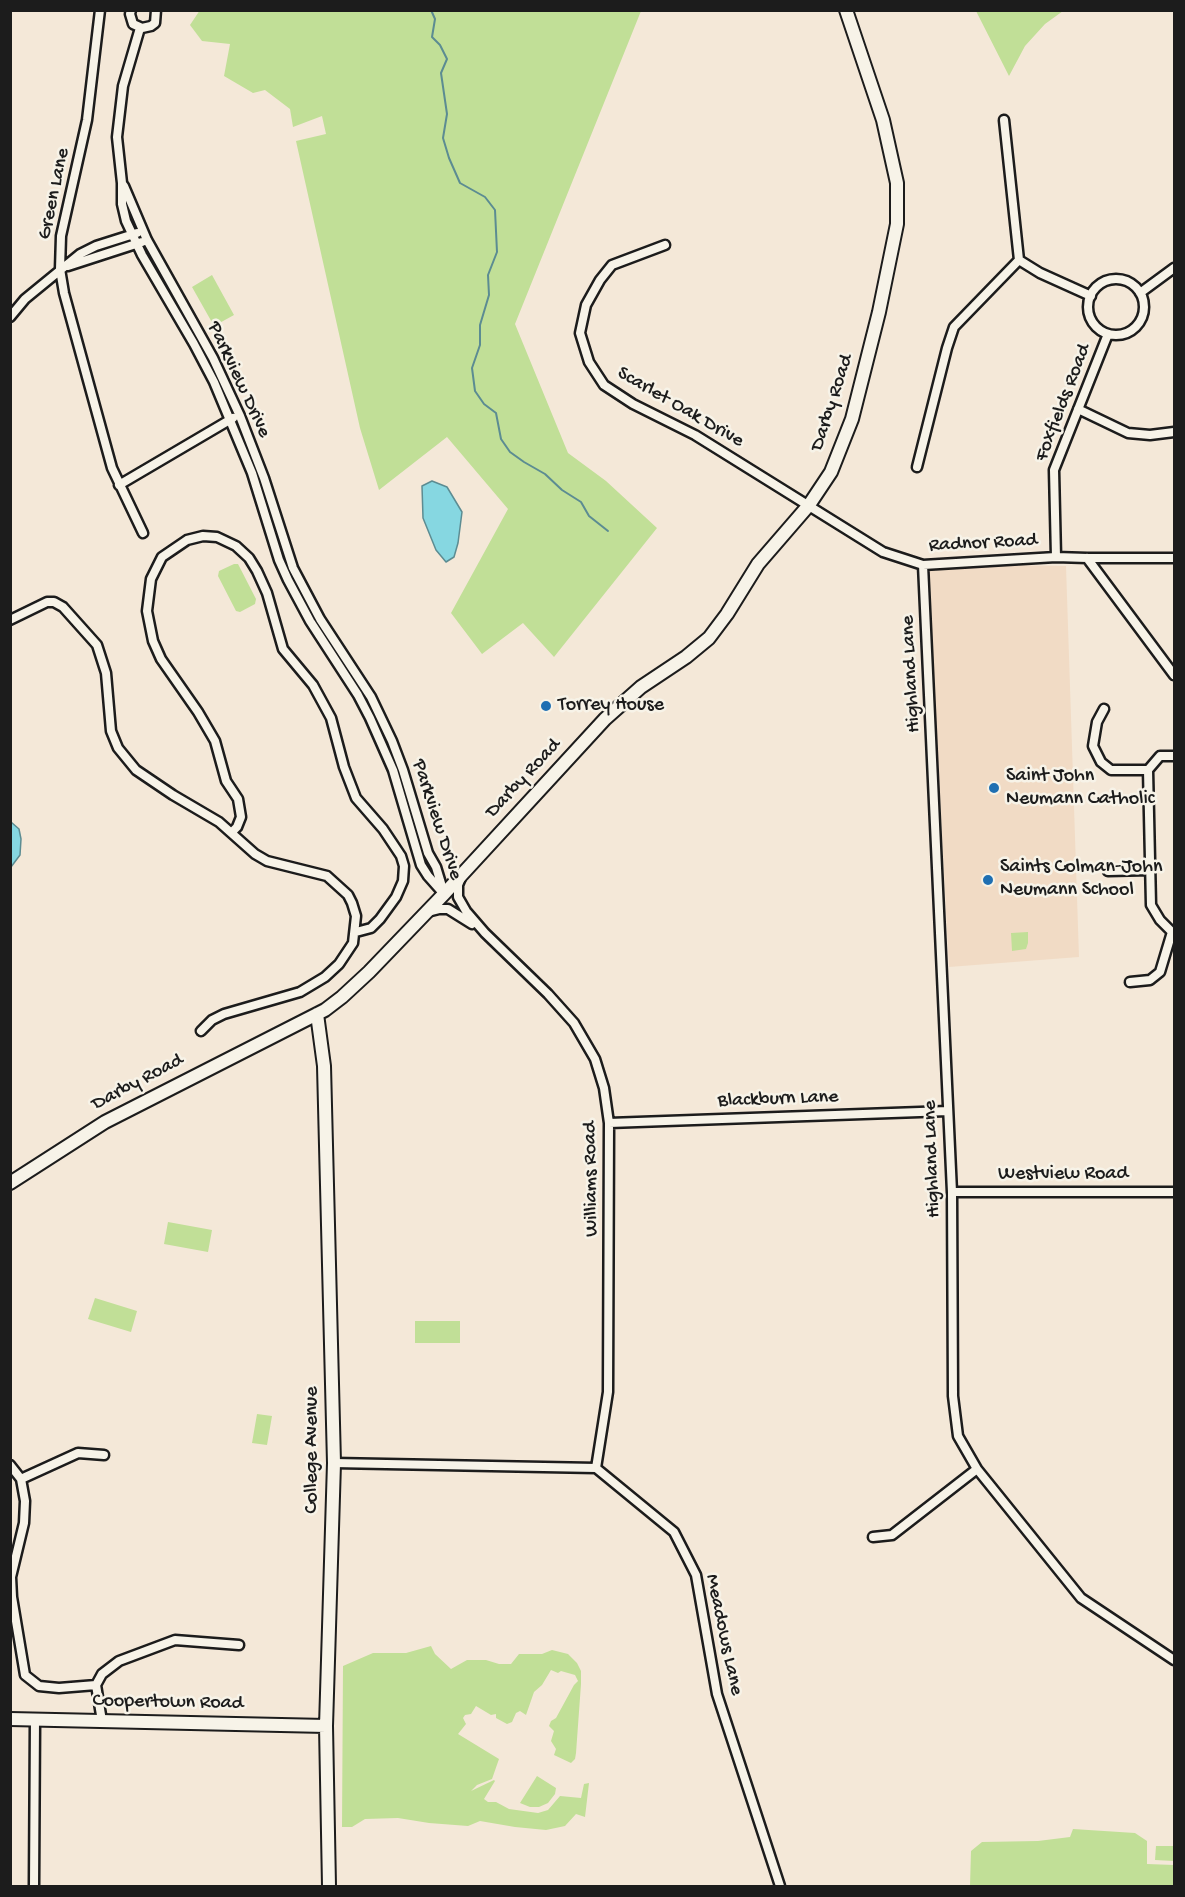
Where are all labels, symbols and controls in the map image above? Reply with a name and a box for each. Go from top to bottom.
street label: Green Lane [34,146,76,242]
street label: Parkview Drive [201,318,275,442]
street label: Foxfields Road [1031,341,1097,465]
street label: Darby Road [806,352,860,454]
street label: Scarlet Oak Drive [612,362,748,454]
street label: Radnor Road [928,529,1038,559]
street label: Highland Lane [897,615,927,733]
place label: Torrey House [558,694,664,718]
marker: Torrey House [539,699,553,713]
street label: Darby Road [481,734,567,824]
street label: Parkview Drive [405,757,467,883]
place label: Saint John Neumann Catholic [1006,765,1155,812]
marker: Saint John Neumann Catholic [987,781,1001,795]
place label: Saints Colman-John Neumann School [1000,856,1162,903]
marker: Saints Colman-John Neumann School [981,873,995,887]
street label: Darby Road [88,1049,188,1117]
street label: Blackburn Lane [717,1086,839,1114]
street label: Highland Lane [919,1100,947,1218]
street label: Williams Road [579,1121,605,1237]
street label: Westview Road [998,1163,1128,1187]
street label: College Avenue [301,1387,325,1513]
street label: Meadows Lane [698,1572,748,1698]
street label: Coopertown Road [92,1690,244,1716]

